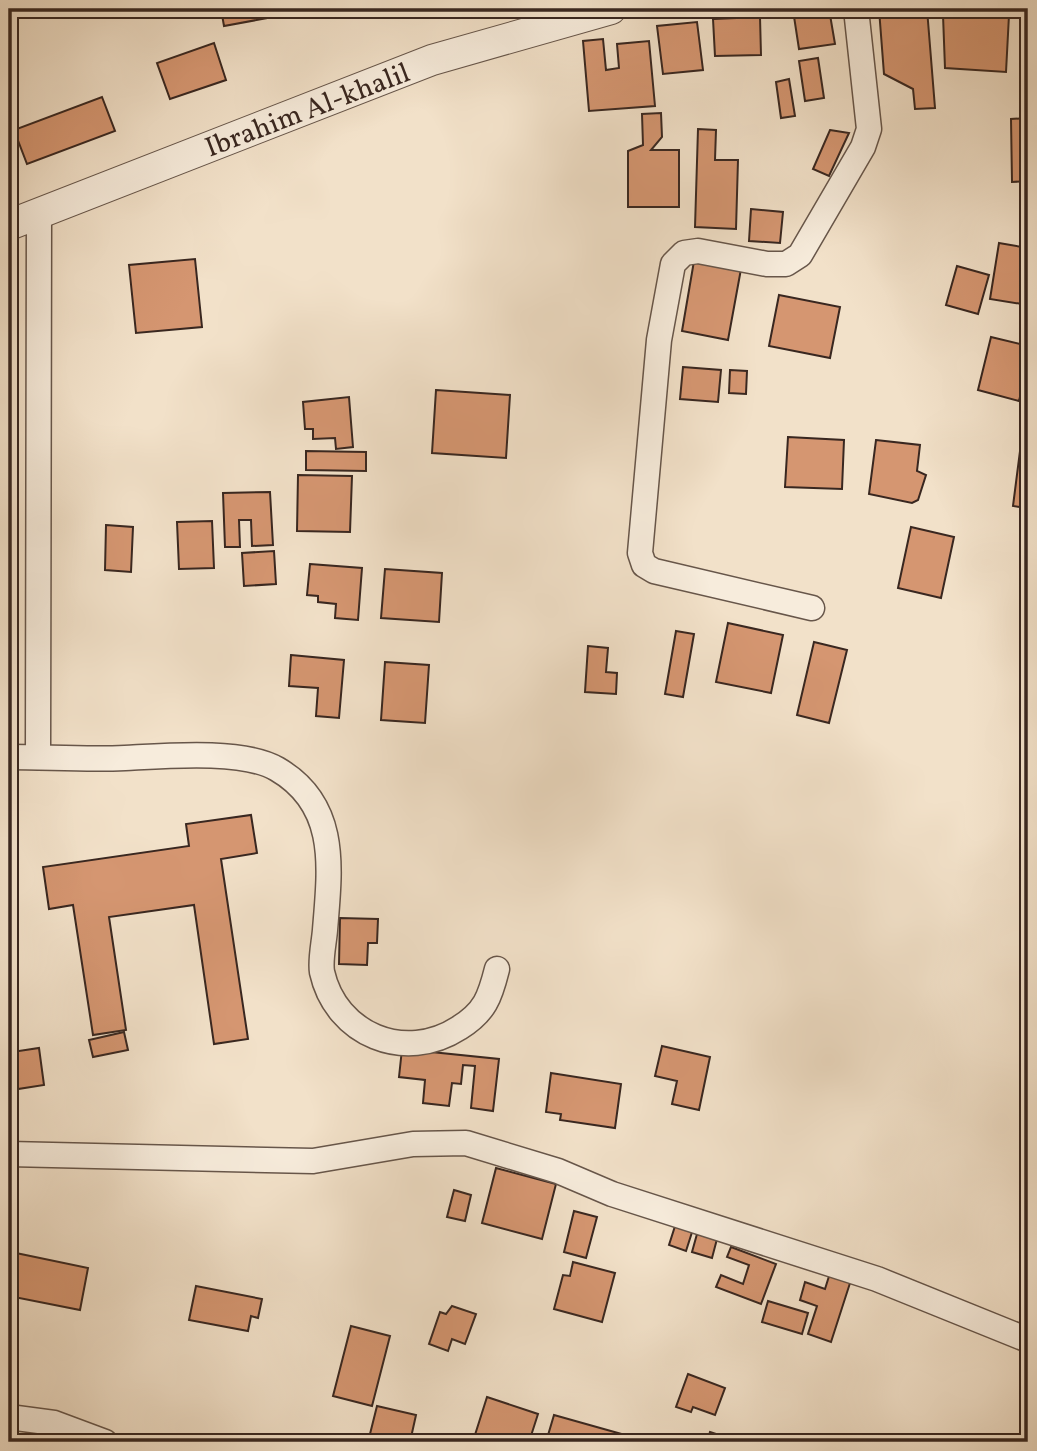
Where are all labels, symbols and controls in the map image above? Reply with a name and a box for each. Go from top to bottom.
street label: Ibrahim Al-khalil [200,54,416,168]

